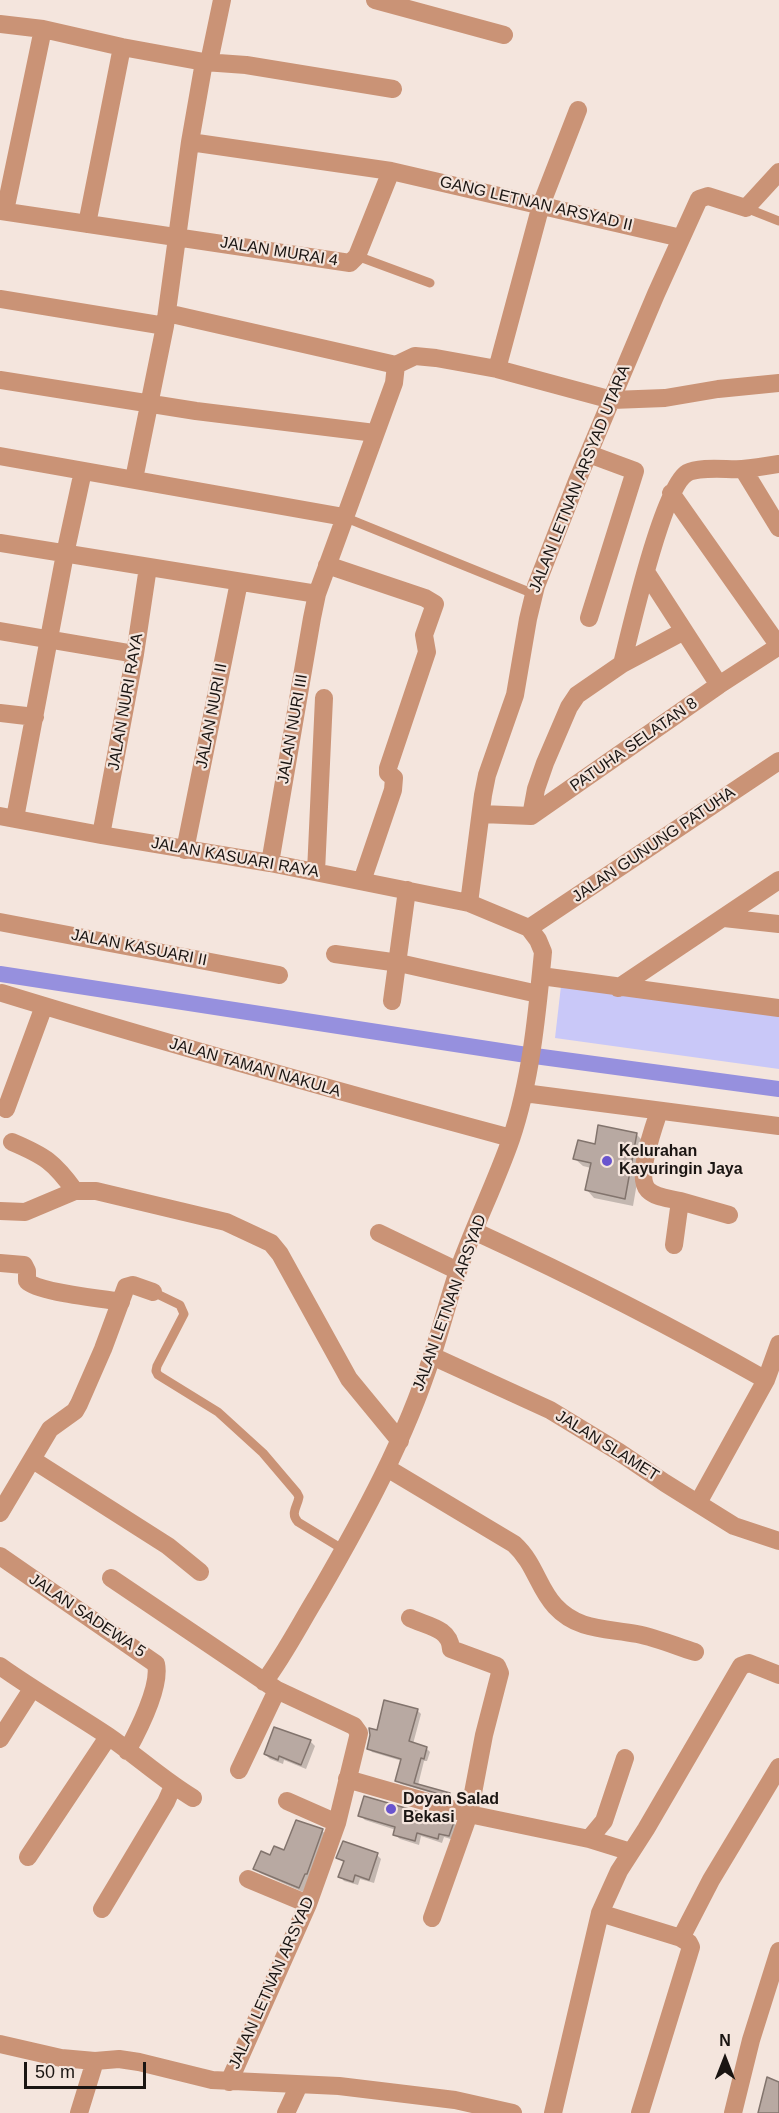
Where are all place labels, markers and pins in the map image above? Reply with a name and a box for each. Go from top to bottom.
place label: Kelurahan Kayuringin Jaya [619,1142,743,1180]
marker: Kelurahan Kayuringin Jaya [600,1154,614,1168]
place label: Doyan Salad Bekasi [403,1790,499,1828]
marker: Doyan Salad Bekasi [384,1802,398,1816]

